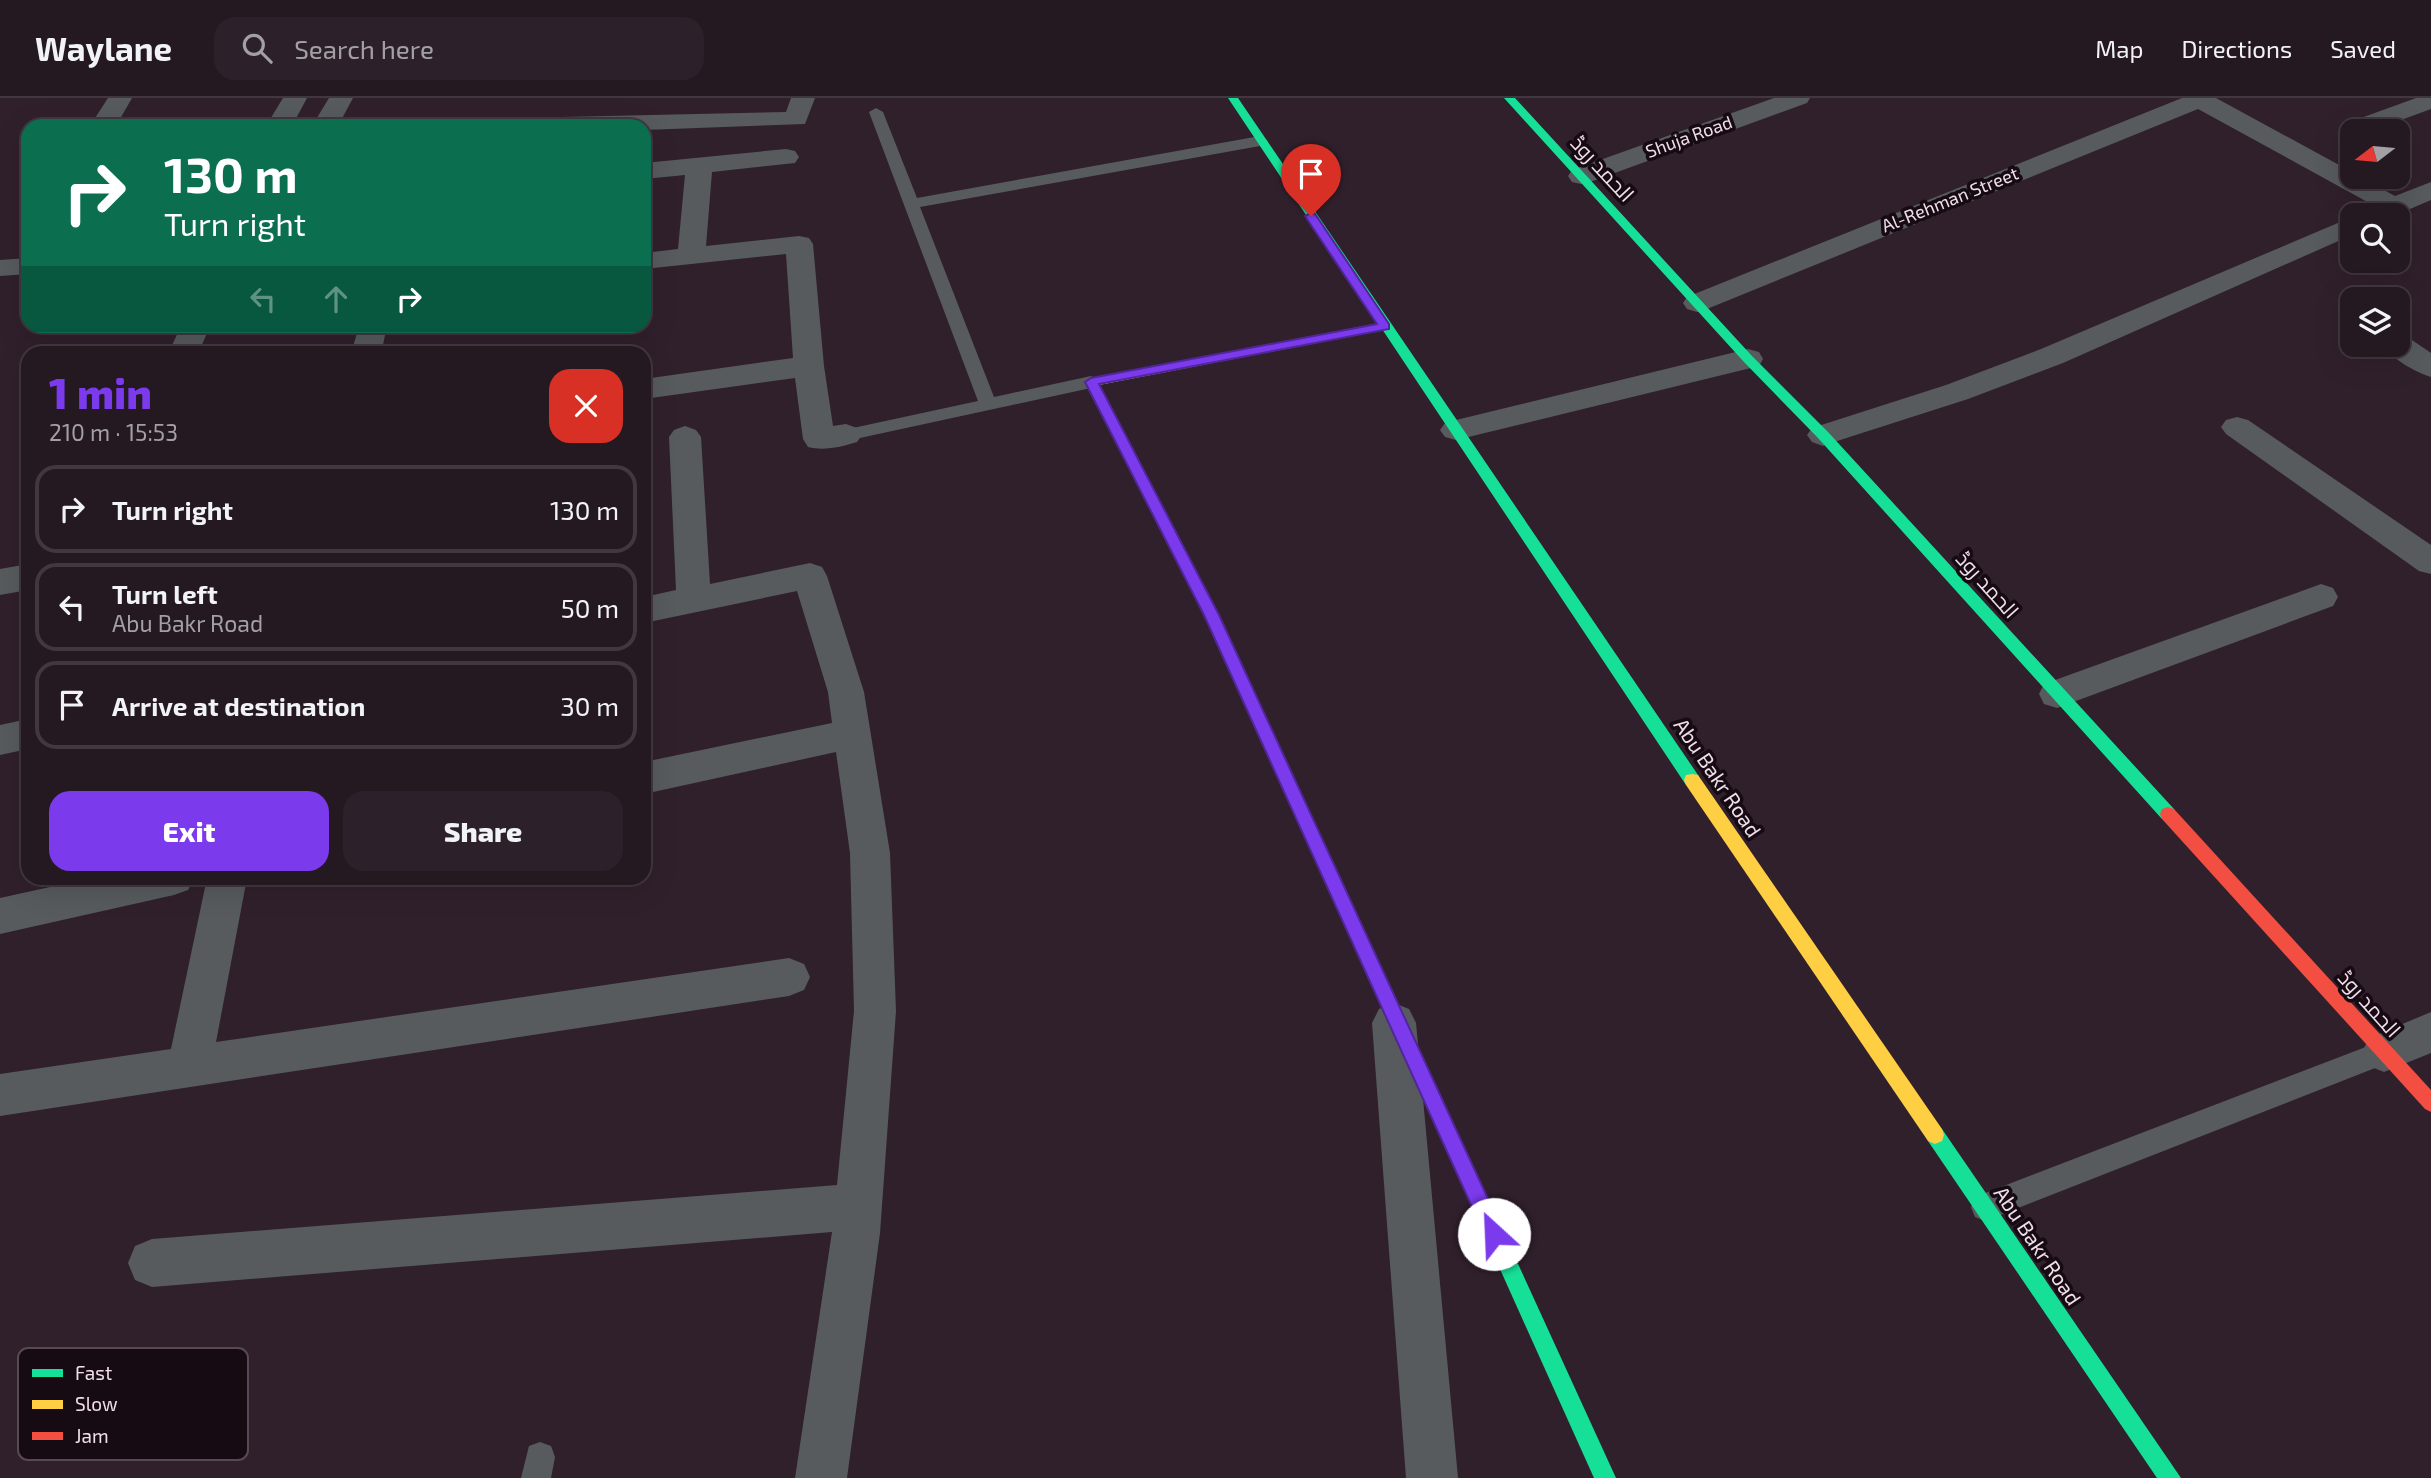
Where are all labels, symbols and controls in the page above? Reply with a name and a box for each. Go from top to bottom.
search box [214,17,704,80]
text: Waylane [35,28,172,68]
icon: search [238,29,276,67]
text: Search here [294,33,434,64]
text: Map [2095,34,2143,63]
text: Directions [2181,34,2292,63]
text: Saved [2330,34,2396,63]
street label: Shuja Road [1642,110,1735,162]
north arrow [2340,119,2410,189]
map controls [2340,119,2410,357]
street label: الحمد روڈ [1566,130,1640,207]
text: 130 m [164,144,298,203]
pin [1281,144,1341,216]
icon: right [49,147,140,238]
icon: arrive [1292,155,1330,193]
street label: Al-Rehman Street [1878,162,2021,237]
button: search [2340,203,2410,273]
text: Turn right [164,204,306,242]
icon: left [244,280,282,318]
icon: ahead [317,280,355,318]
icon: right [390,280,428,318]
button: layers [2340,287,2410,357]
text: 1 min [49,367,152,417]
button: close [549,369,623,443]
text: 210 m · 15:53 [49,418,178,446]
icon: right [53,490,91,528]
text: Turn right [112,494,233,525]
text: 130 m [550,494,619,525]
street label: الحمد روڈ [1951,545,2025,623]
text: Turn left [112,578,218,609]
icon: left [53,588,91,626]
text: 50 m [561,592,619,623]
text: Abu Bakr Road [112,609,263,637]
icon: arrive [53,686,91,724]
text: Arrive at destination [112,690,365,721]
text: 30 m [560,690,619,721]
street label: Abu Bakr Road [1669,713,1767,841]
button: Exit [49,791,329,871]
button: Share [343,791,623,871]
street label: الحمد روڈ [2333,964,2407,1042]
street label: Abu Bakr Road [1989,1181,2087,1309]
position arrow [1457,1197,1531,1271]
legend [18,1348,248,1460]
text: Fast [75,1361,112,1384]
text: Slow [75,1392,118,1415]
text: Jam [75,1424,109,1447]

